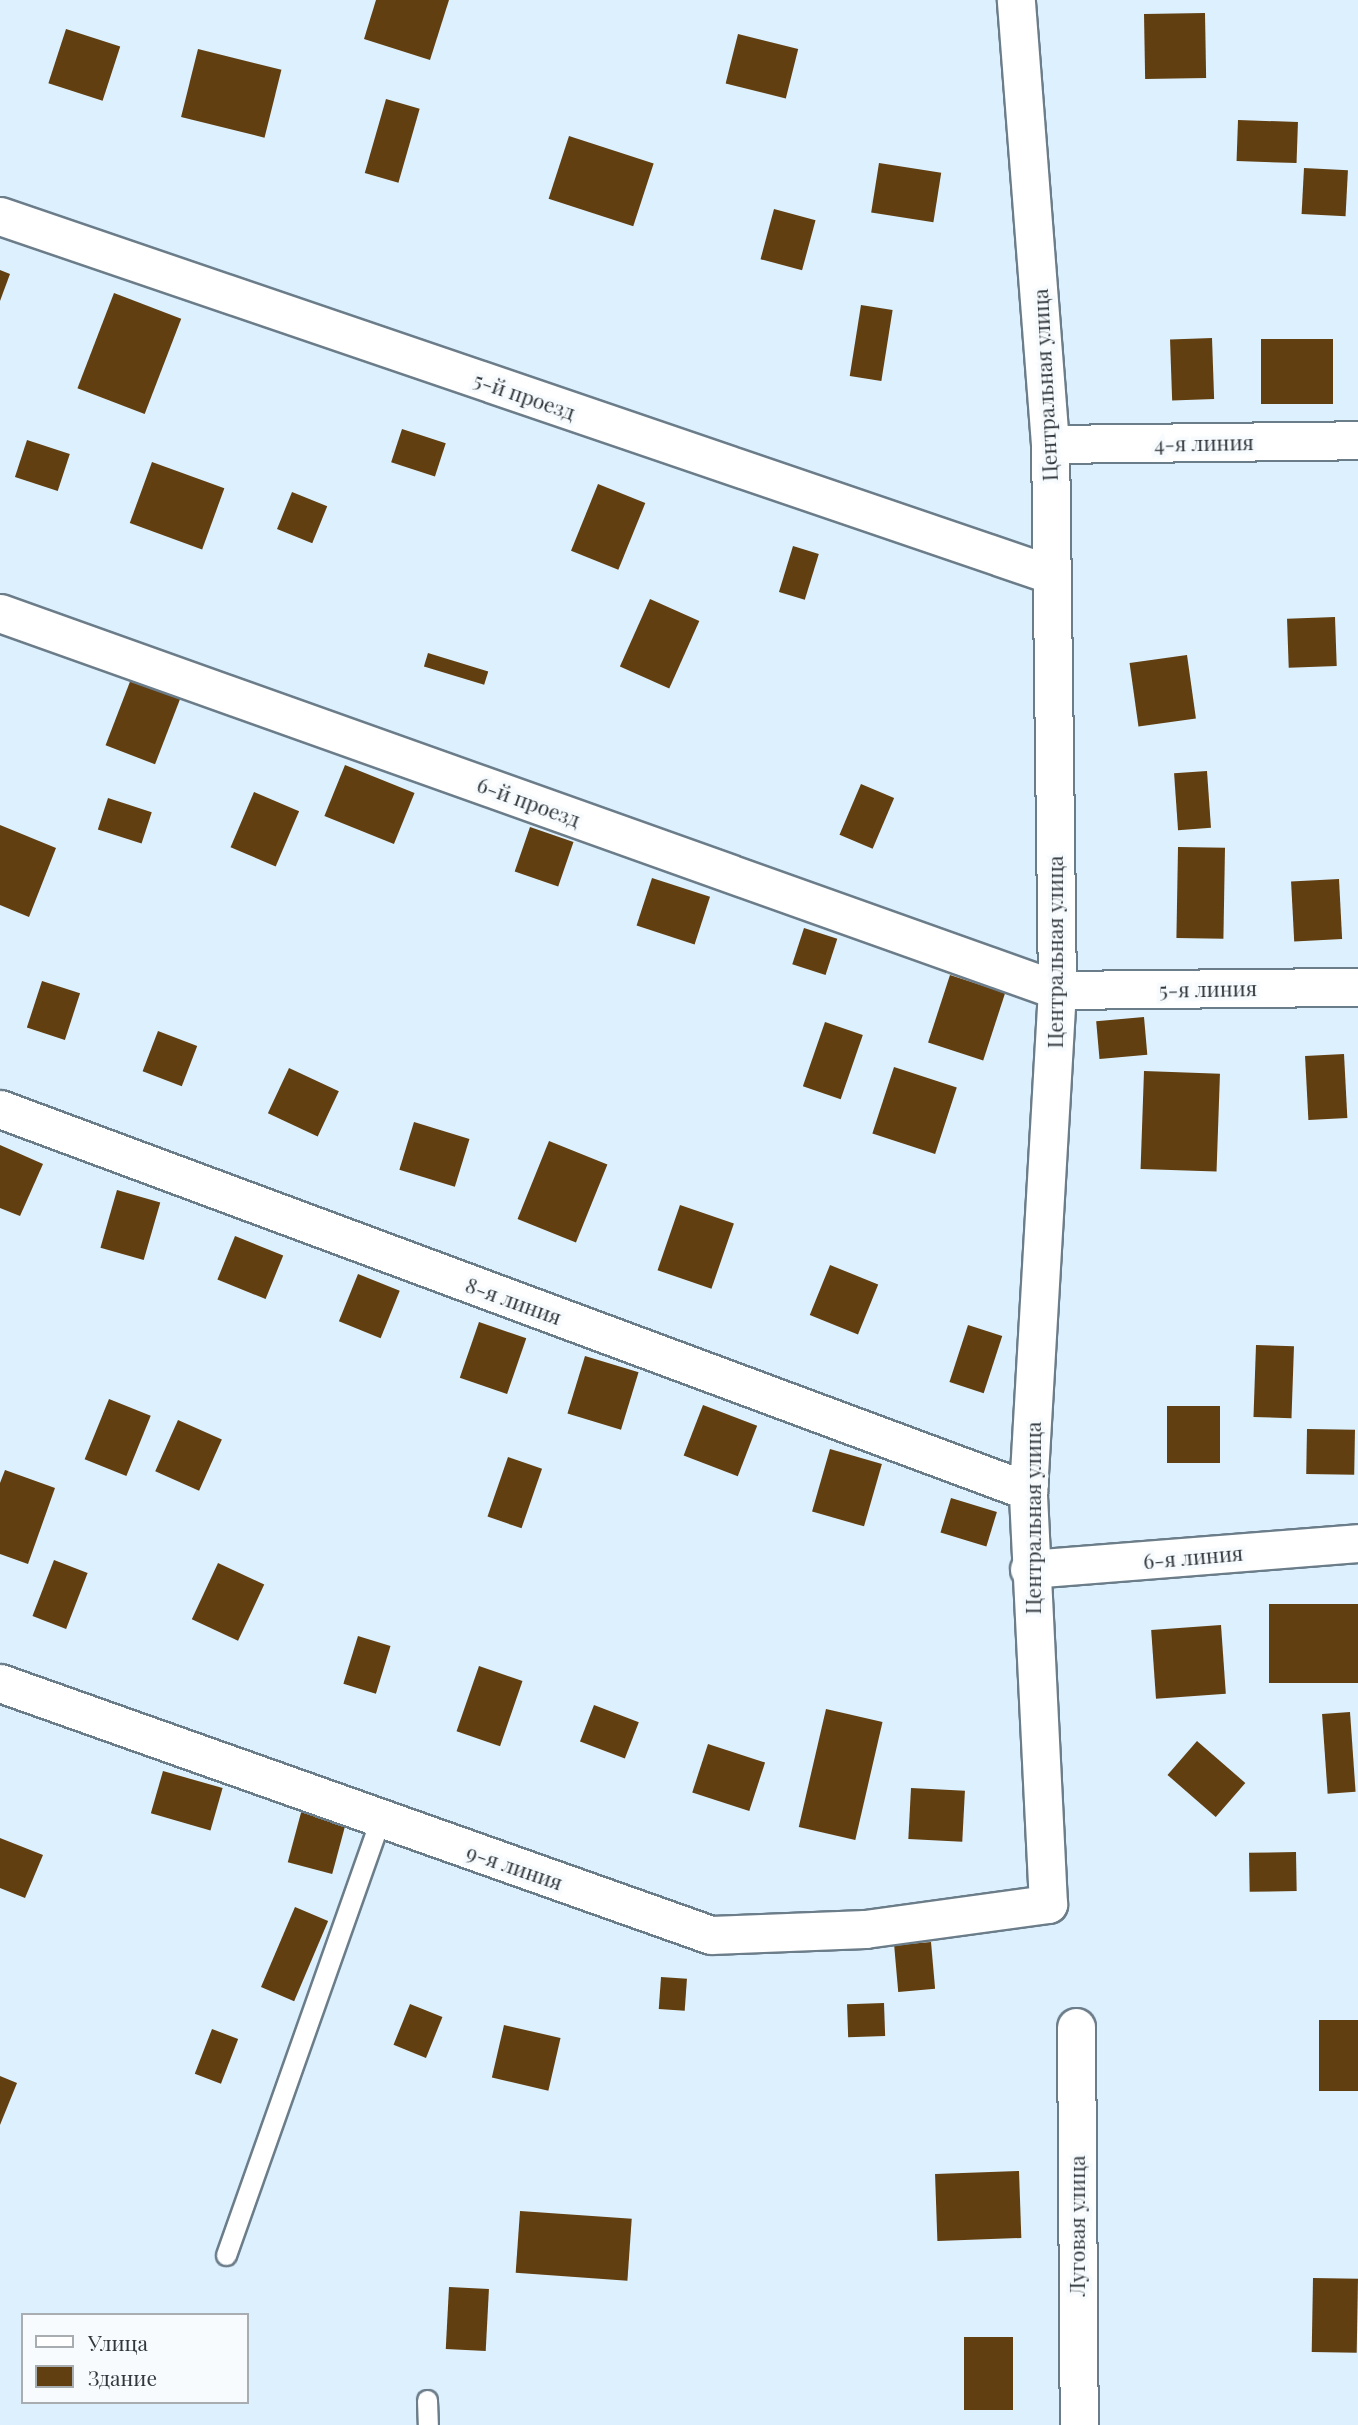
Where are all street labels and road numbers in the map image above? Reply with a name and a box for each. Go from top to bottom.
street label: Центральная улица [1026,288,1062,482]
street label: 5-й проезд [471,366,579,424]
street label: 4-я линия [1154,429,1254,455]
street label: 6-й проезд [474,771,584,831]
street label: Центральная улица [1041,856,1067,1048]
street label: 5-я линия [1159,975,1257,1001]
street label: 8-я линия [463,1271,565,1329]
street label: Центральная улица [1019,1422,1045,1614]
street label: 6-я линия [1142,1539,1244,1573]
street label: 9-я линия [464,1838,566,1894]
street label: Луговая улица [1063,2155,1089,2297]

